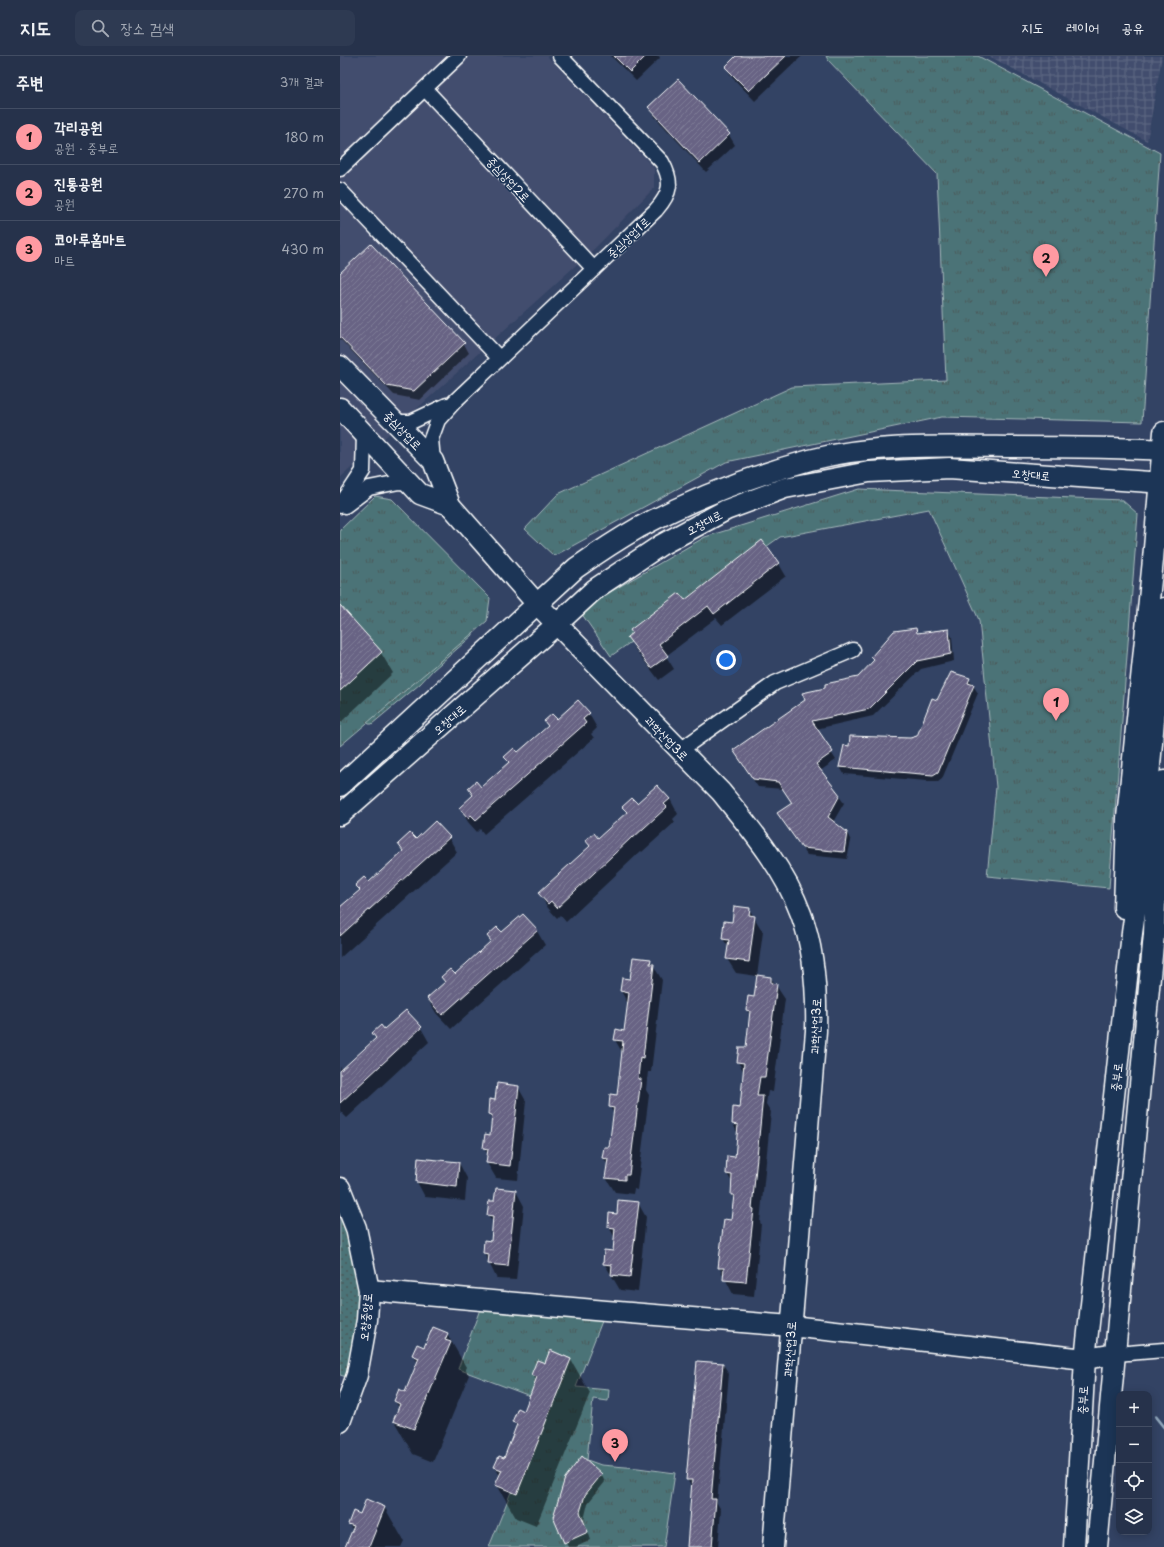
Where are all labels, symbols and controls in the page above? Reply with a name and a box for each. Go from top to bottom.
search box [75,10,355,46]
text: 지도 [20,13,51,41]
text: 장소 검색 [121,16,174,39]
icon: search [89,17,111,39]
text: 지도 [1021,17,1044,38]
text: 레이어 [1066,17,1099,38]
text: 공유 [1121,17,1144,38]
text: 주변 [16,69,43,95]
text: 3개 결과 [280,72,324,91]
text: 각리공원 [54,115,102,138]
text: 1 [26,127,32,146]
text: 180 m [285,127,324,146]
text: 공원 · 중부로 [54,138,119,157]
street label: 중심상업2로 [483,152,535,206]
text: 진통공원 [54,171,102,194]
text: 2 [24,183,34,202]
text: 270 m [283,183,324,202]
text: 공원 [54,194,75,213]
street label: 중심상업1로 [602,212,654,262]
text: 코아루홈마트 [54,227,126,250]
text: 3 [25,239,33,258]
text: 430 m [282,239,324,258]
pin: 2 [1033,244,1059,277]
text: 마트 [54,250,75,269]
street label: 중심상업로 [380,406,426,454]
street label: 오창대로 [1011,463,1051,485]
street label: 오창대로 [683,505,725,539]
your location [716,650,736,670]
pin: 1 [1043,688,1069,721]
street label: 오창대로 [429,700,469,738]
street label: 과학산업3로 [641,712,693,764]
street label: 과학산업3로 [805,998,825,1054]
street label: 중부로 [1106,1062,1126,1092]
street label: 오창중앙로 [354,1292,376,1342]
street label: 과학산업3로 [778,1320,800,1378]
street label: 중부로 [1072,1385,1092,1415]
map controls [1116,1391,1152,1535]
button: + [1116,1391,1152,1427]
button: − [1116,1427,1152,1463]
pin: 3 [602,1429,628,1462]
button: locate [1116,1463,1152,1499]
button: layers [1116,1499,1152,1535]

